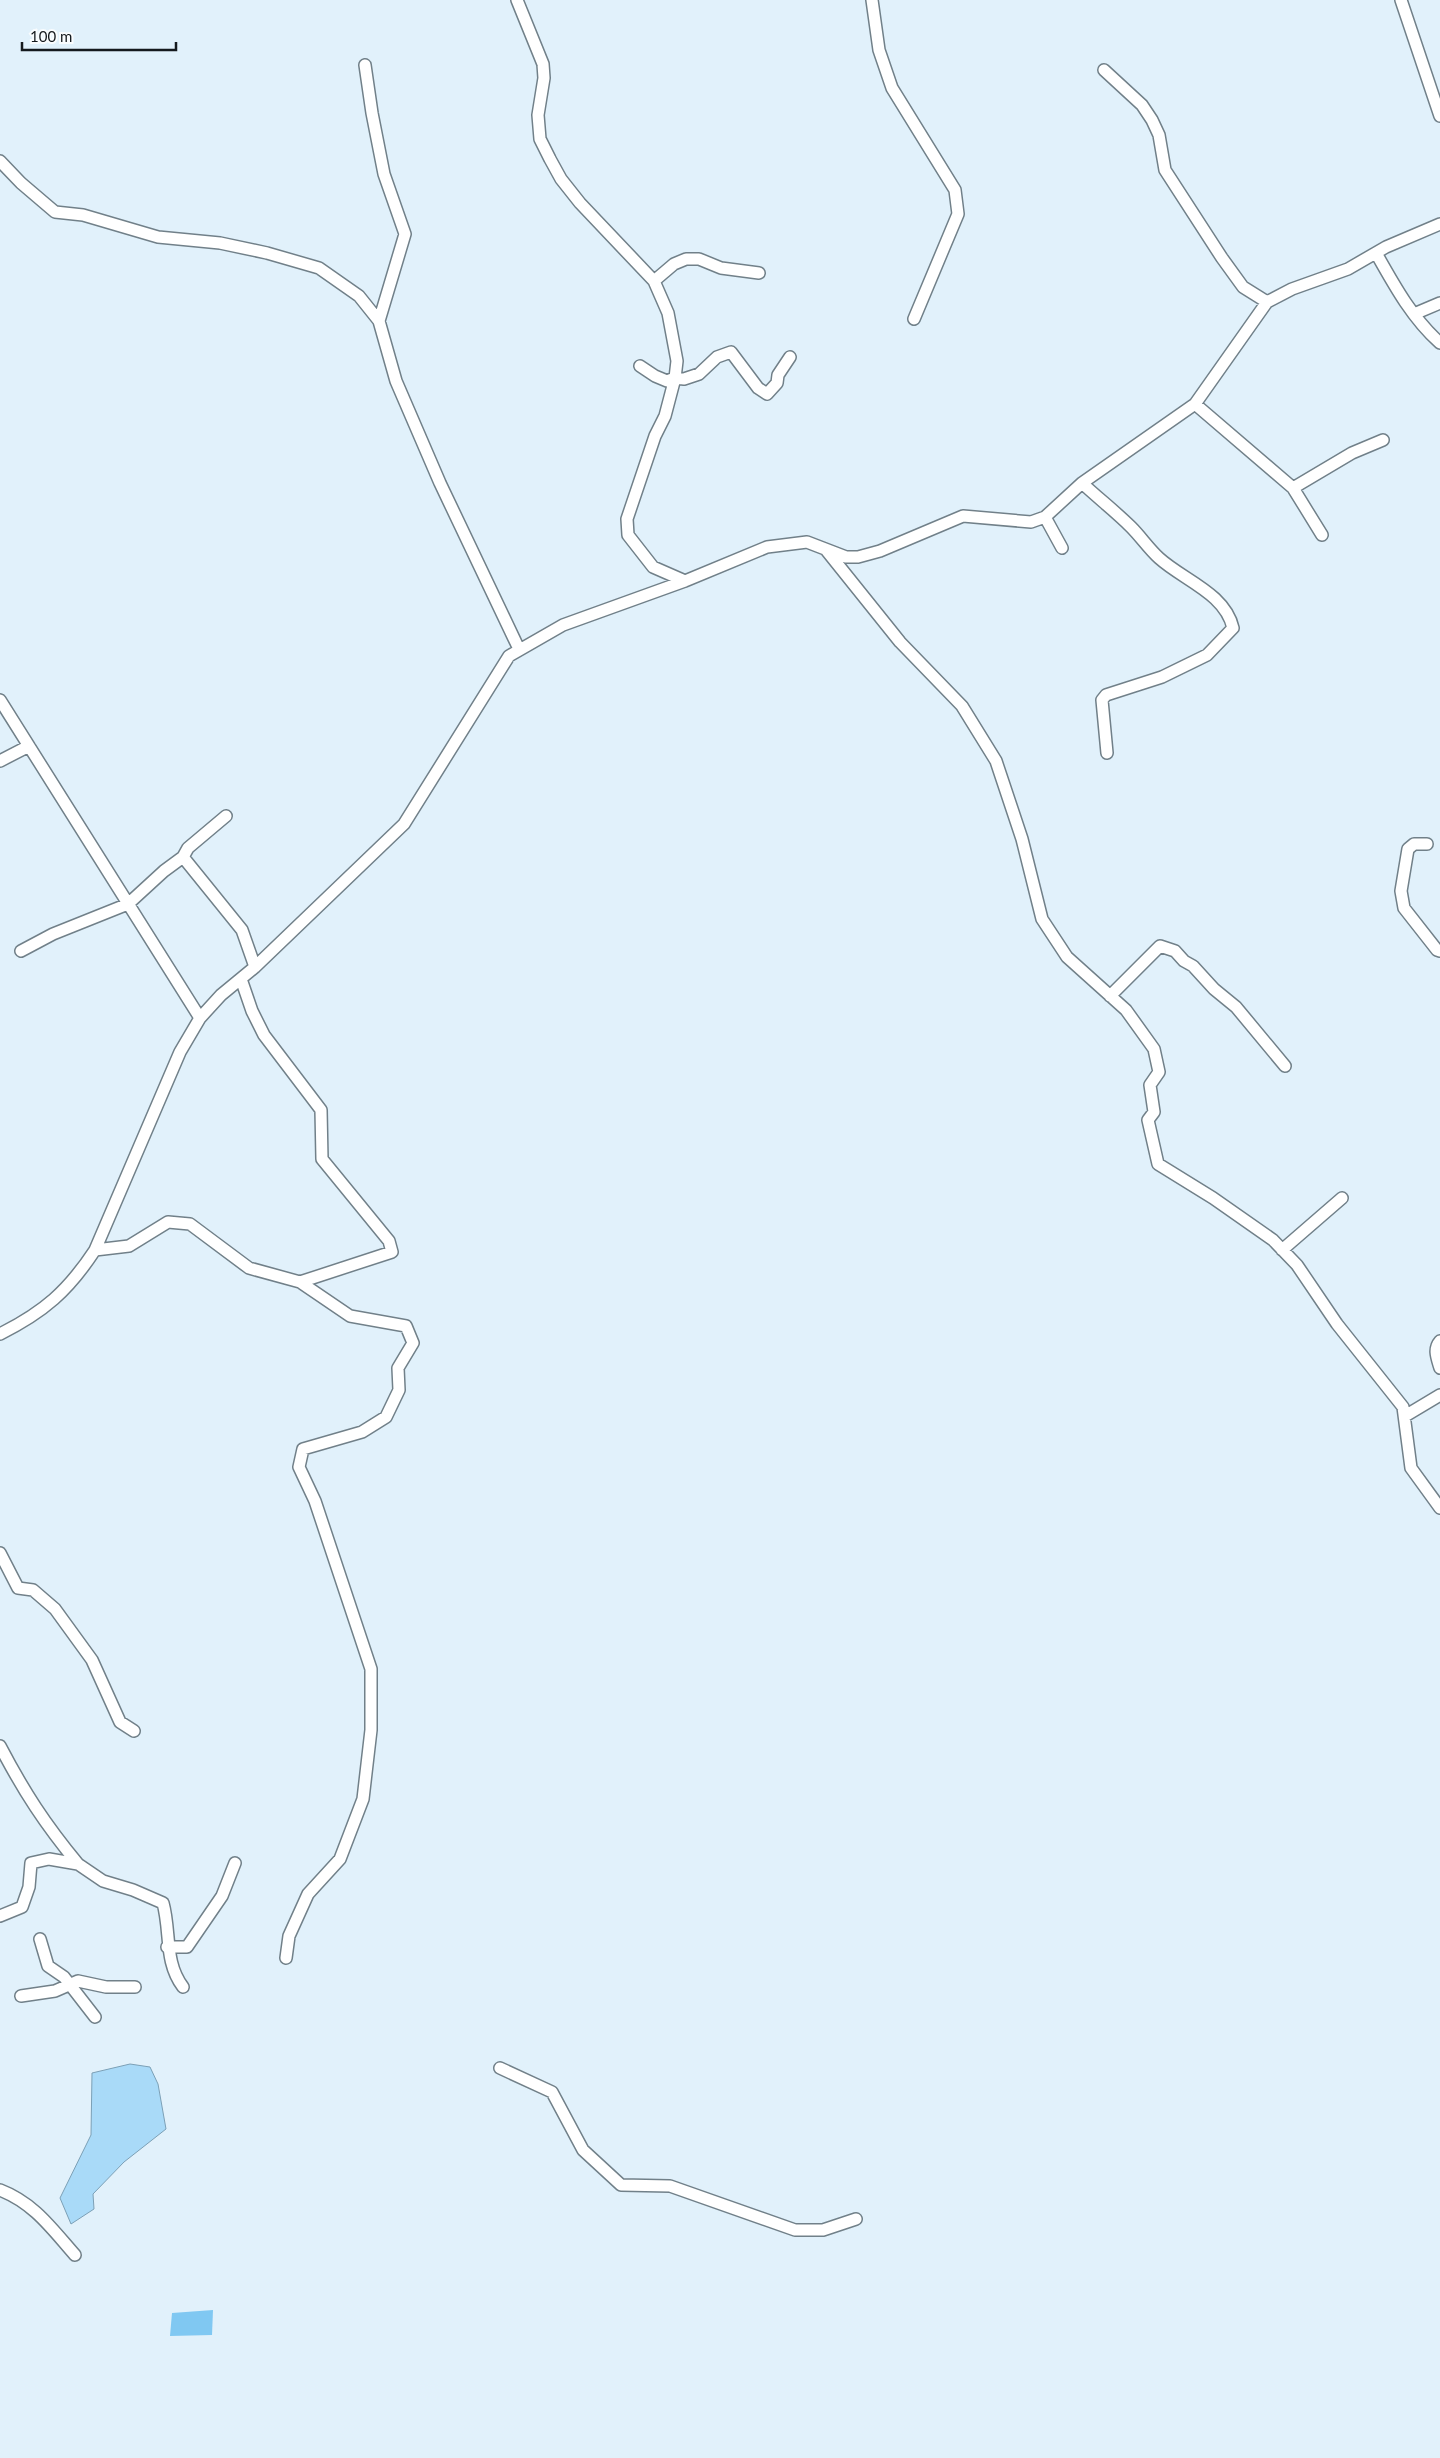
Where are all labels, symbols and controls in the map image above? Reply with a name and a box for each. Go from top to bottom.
scale bar [22,20,176,52]
text: 100 m [30,27,72,45]

